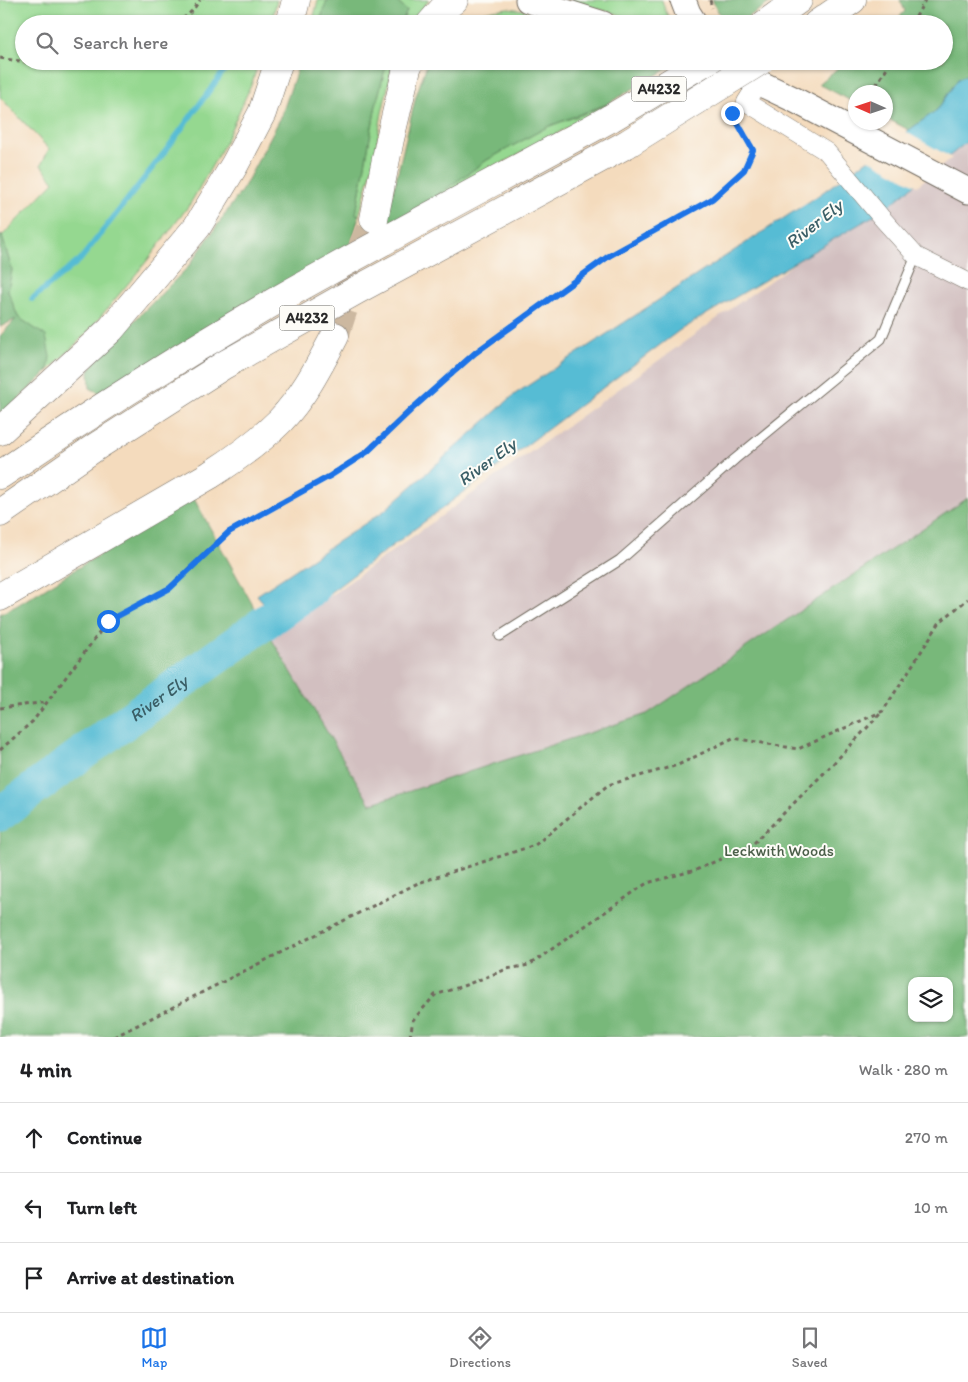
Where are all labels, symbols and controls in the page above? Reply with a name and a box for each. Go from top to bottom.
search box [15,15,953,70]
icon: search [33,29,61,57]
text: Search here [73,31,168,54]
road number: A4232 [632,76,686,102]
north arrow [848,85,893,130]
route end [721,102,744,125]
water label: River Ely [781,193,849,253]
road number: A4232 [280,306,334,330]
water label: River Ely [454,432,523,490]
route start [97,610,120,633]
water label: River Ely [125,669,194,727]
park label: Leckwith Woods [724,841,834,860]
map controls [908,977,953,1022]
button: layers [908,977,953,1022]
text: 4 min [20,1057,72,1082]
text: Walk · 280 m [859,1060,948,1079]
icon: ahead [20,1124,48,1152]
text: Continue [67,1126,142,1149]
text: 270 m [905,1128,948,1147]
icon: left [20,1194,48,1222]
text: Turn left [67,1196,137,1219]
text: 10 m [914,1198,948,1217]
icon: arrive [20,1264,48,1292]
text: Arrive at destination [67,1266,234,1289]
tab: Map [140,1324,168,1371]
tab: Directions [449,1324,511,1371]
tab: Saved [792,1324,828,1371]

